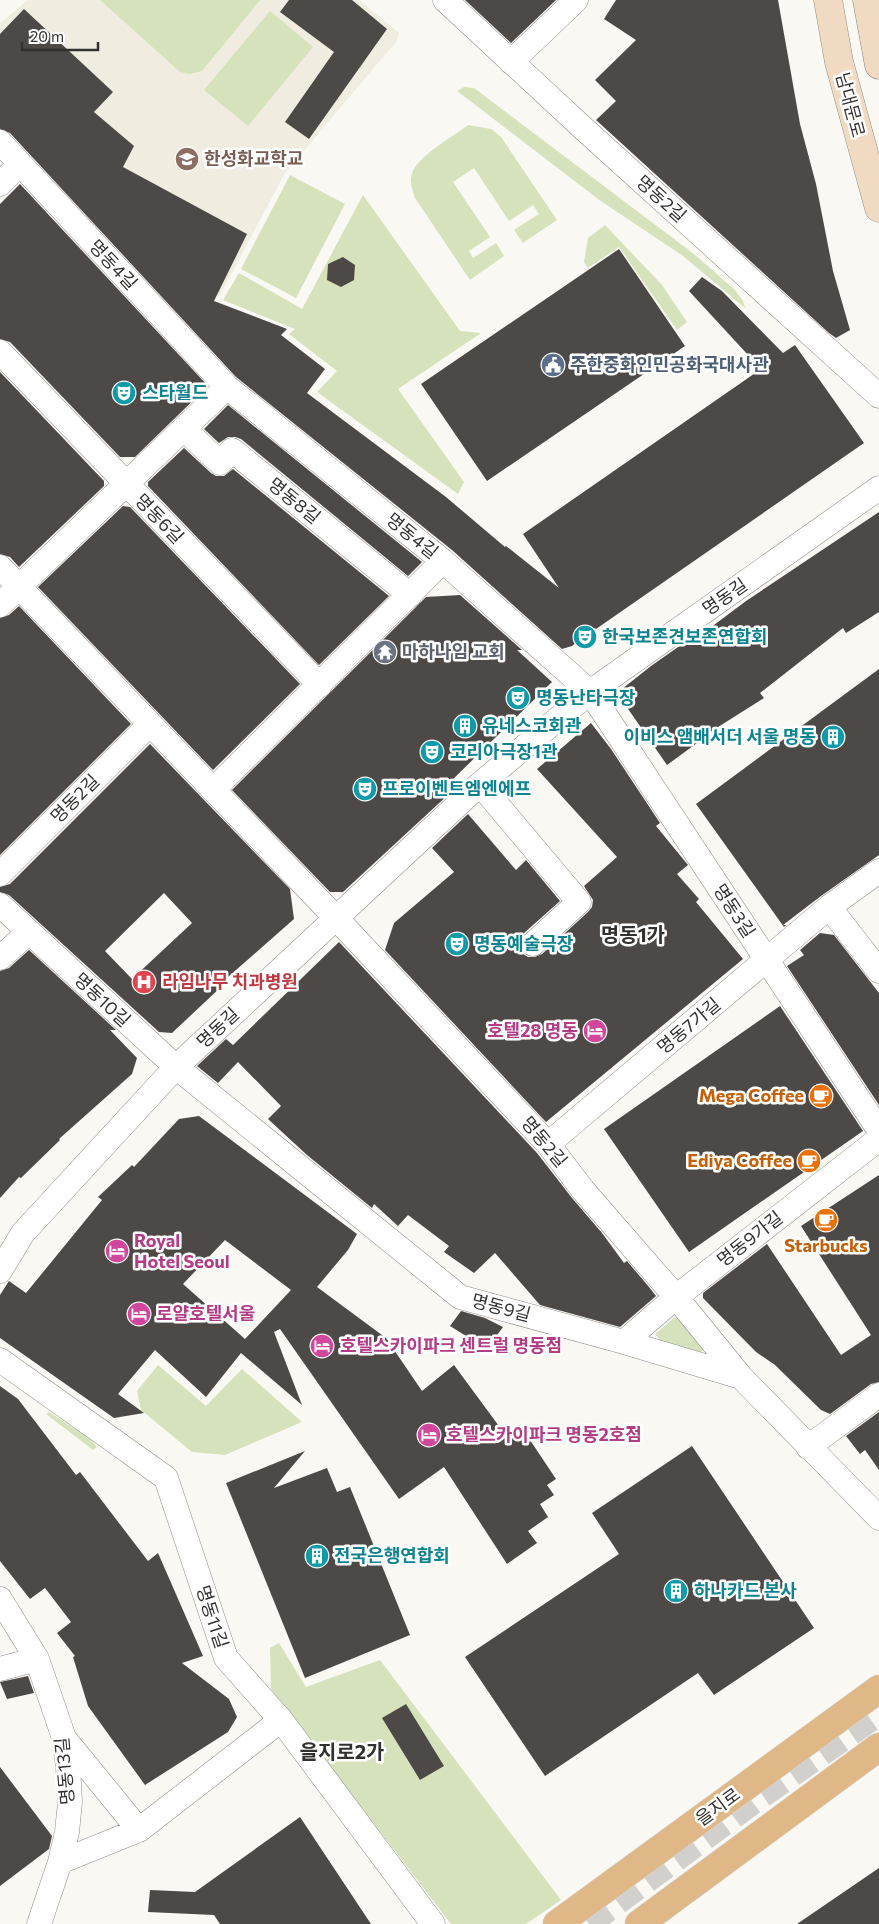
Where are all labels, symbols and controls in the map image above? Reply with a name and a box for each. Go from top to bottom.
scale bar [22,20,99,52]
text: 20 m [30,27,64,45]
street label: 남대문로 [832,70,870,140]
school or university icon: 한성화교학교 [174,146,200,172]
place label: 한성화교학교 [204,147,303,169]
street label: 명동2길 [632,170,691,226]
street label: 명동4길 [85,235,142,294]
public building icon: 주한중화인민공화국대사관 [540,352,566,378]
place label: 주한중화인민공화국대사관 [570,353,769,375]
theatre icon: 스타월드 [111,380,137,406]
place label: 스타월드 [142,381,208,403]
street label: 명동8길 [264,473,325,528]
street label: 명동6길 [131,489,189,548]
street label: 명동4길 [382,508,443,563]
street label: 명동길 [698,573,751,619]
theatre icon: 한국보존견보존연합회 [572,624,598,650]
place label: 한국보존견보존연합회 [602,625,768,647]
temple icon: 마하나임 교회 [372,639,398,665]
place label: 마하나임 교회 [402,640,505,662]
theatre icon: 명동난타극장 [505,685,531,711]
place label: 명동난타극장 [536,686,636,708]
building icon: 유네스코회관 [452,713,478,739]
place label: 유네스코회관 [482,714,582,736]
building icon: 이비스 앰배서더 서울 명동 [820,724,846,750]
place label: 이비스 앰배서더 서울 명동 [624,725,816,747]
theatre icon: 코리아극장1관 [419,739,445,765]
place label: 코리아극장1관 [450,740,558,762]
street label: 명동2길 [45,769,103,827]
theatre icon: 프로이벤트엠엔에프 [352,776,378,802]
place label: 프로이벤트엠엔에프 [382,777,531,799]
street label: 명동3길 [709,879,760,942]
district label: 명동1가 [601,922,665,946]
theatre icon: 명동예술극장 [444,931,470,957]
place label: 명동예술극장 [474,932,574,954]
street label: 명동10길 [70,968,135,1031]
hospital icon: 라임나무 치과병원 [131,969,157,995]
place label: 라임나무 치과병원 [162,970,298,992]
street label: 명동7가길 [652,992,724,1058]
street label: 명동길 [192,1002,243,1052]
hotel icon: 호텔28 명동 [582,1018,608,1044]
place label: 호텔28 명동 [487,1019,578,1041]
cafe icon: Mega Coffee [808,1083,834,1109]
place label: Mega Coffee [699,1084,804,1106]
street label: 명동2길 [517,1111,572,1171]
cafe icon: Ediya Coffee [796,1148,822,1174]
place label: Ediya Coffee [687,1149,792,1171]
street label: 명동9가길 [712,1206,787,1271]
cafe icon: Starbucks [813,1207,839,1233]
place label: Royal Hotel Seoul [134,1229,230,1272]
place label: Starbucks [784,1234,868,1256]
hotel icon: Royal Hotel Seoul [104,1238,130,1264]
street label: 명동9길 [469,1289,533,1326]
hotel icon: 로얄호텔서울 [126,1301,152,1327]
place label: 로얄호텔서울 [156,1302,255,1324]
hotel icon: 호텔스카이파크 센트럴 명동점 [309,1333,335,1359]
place label: 호텔스카이파크 센트럴 명동점 [340,1334,562,1356]
hotel icon: 호텔스카이파크 명동2호점 [416,1422,442,1448]
place label: 호텔스카이파크 명동2호점 [446,1423,642,1445]
building icon: 전국은행연합회 [304,1543,330,1569]
place label: 전국은행연합회 [334,1544,450,1566]
building icon: 하나카드 본사 [663,1578,689,1604]
place label: 하나카드 본사 [694,1579,797,1601]
street label: 명동11길 [192,1582,233,1651]
street label: 명동13길 [50,1736,78,1806]
district label: 을지로2가 [300,1739,384,1763]
street label: 을지로 [691,1783,744,1830]

